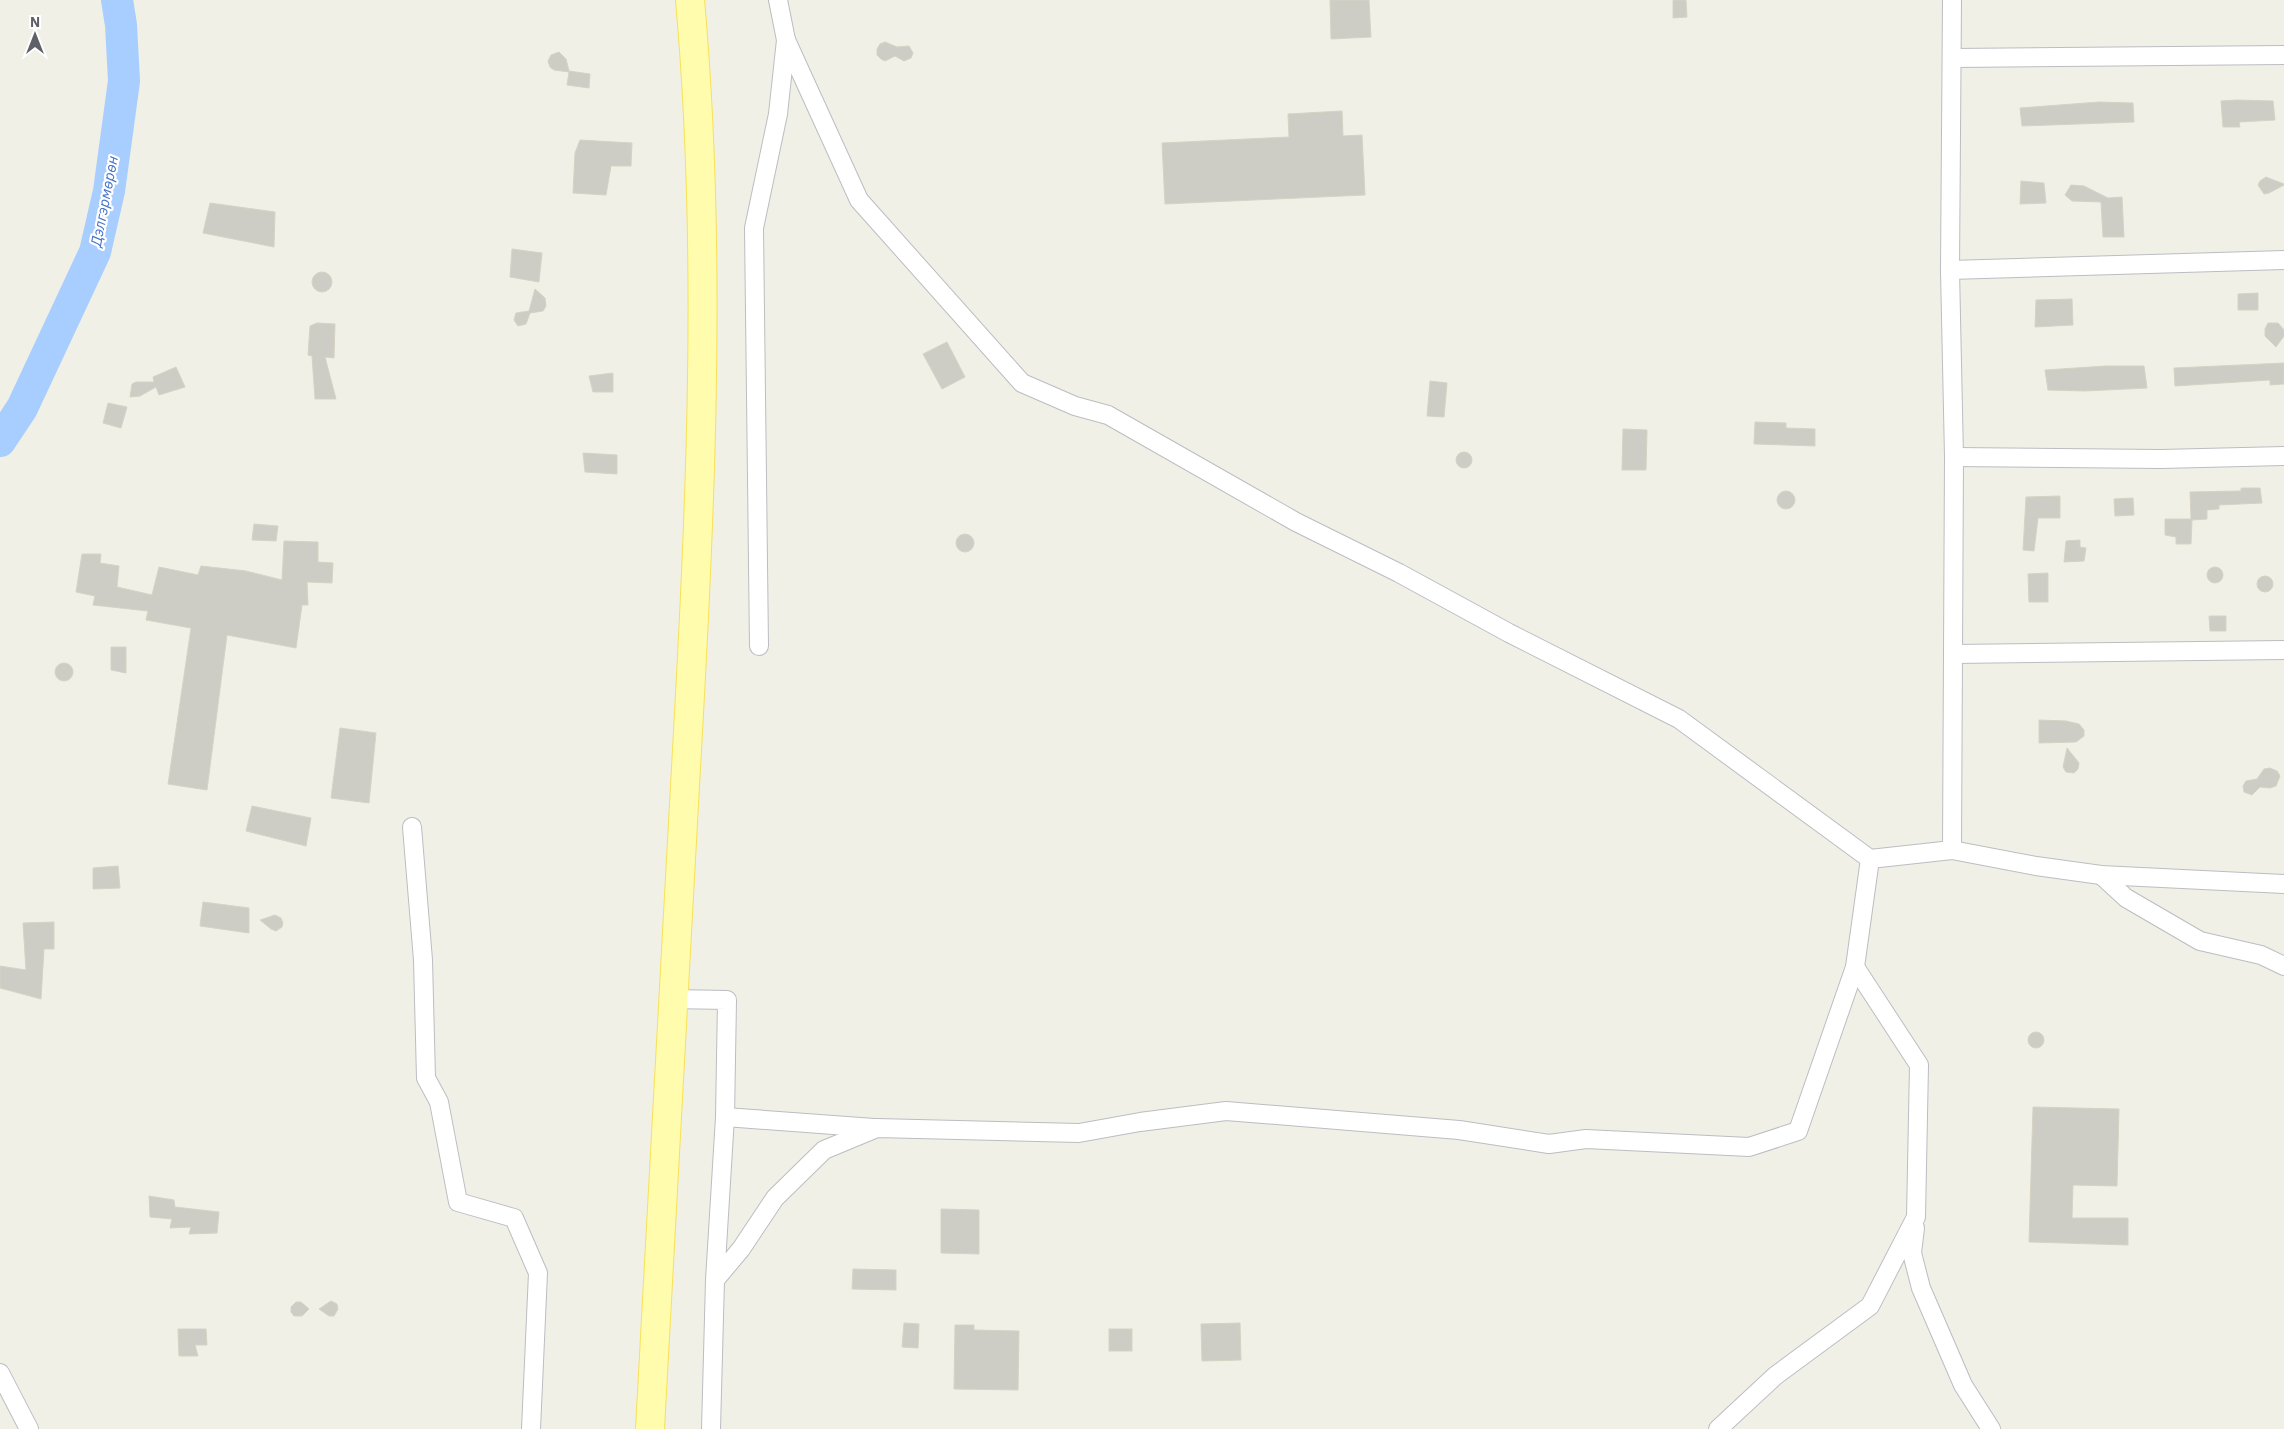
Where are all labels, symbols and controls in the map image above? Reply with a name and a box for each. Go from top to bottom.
north arrow [10,10,60,60]
text: N [30,13,40,31]
water label: Дэлгэрмөрөн [86,154,122,250]

